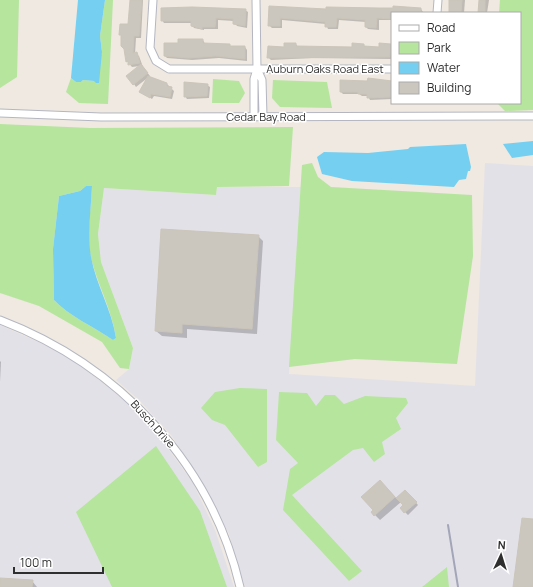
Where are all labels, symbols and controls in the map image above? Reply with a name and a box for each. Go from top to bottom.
legend [391,12,521,104]
text: Road [427,19,455,36]
text: Park [427,39,452,56]
text: Water [427,59,461,76]
street label: Auburn Oaks Road East [266,61,384,76]
text: Building [427,79,471,96]
street label: Cedar Bay Road [226,109,306,124]
street label: Busch Drive [128,397,179,451]
north arrow [481,535,521,575]
text: N [497,537,506,552]
scale bar [14,549,103,575]
text: 100 m [20,554,52,571]

